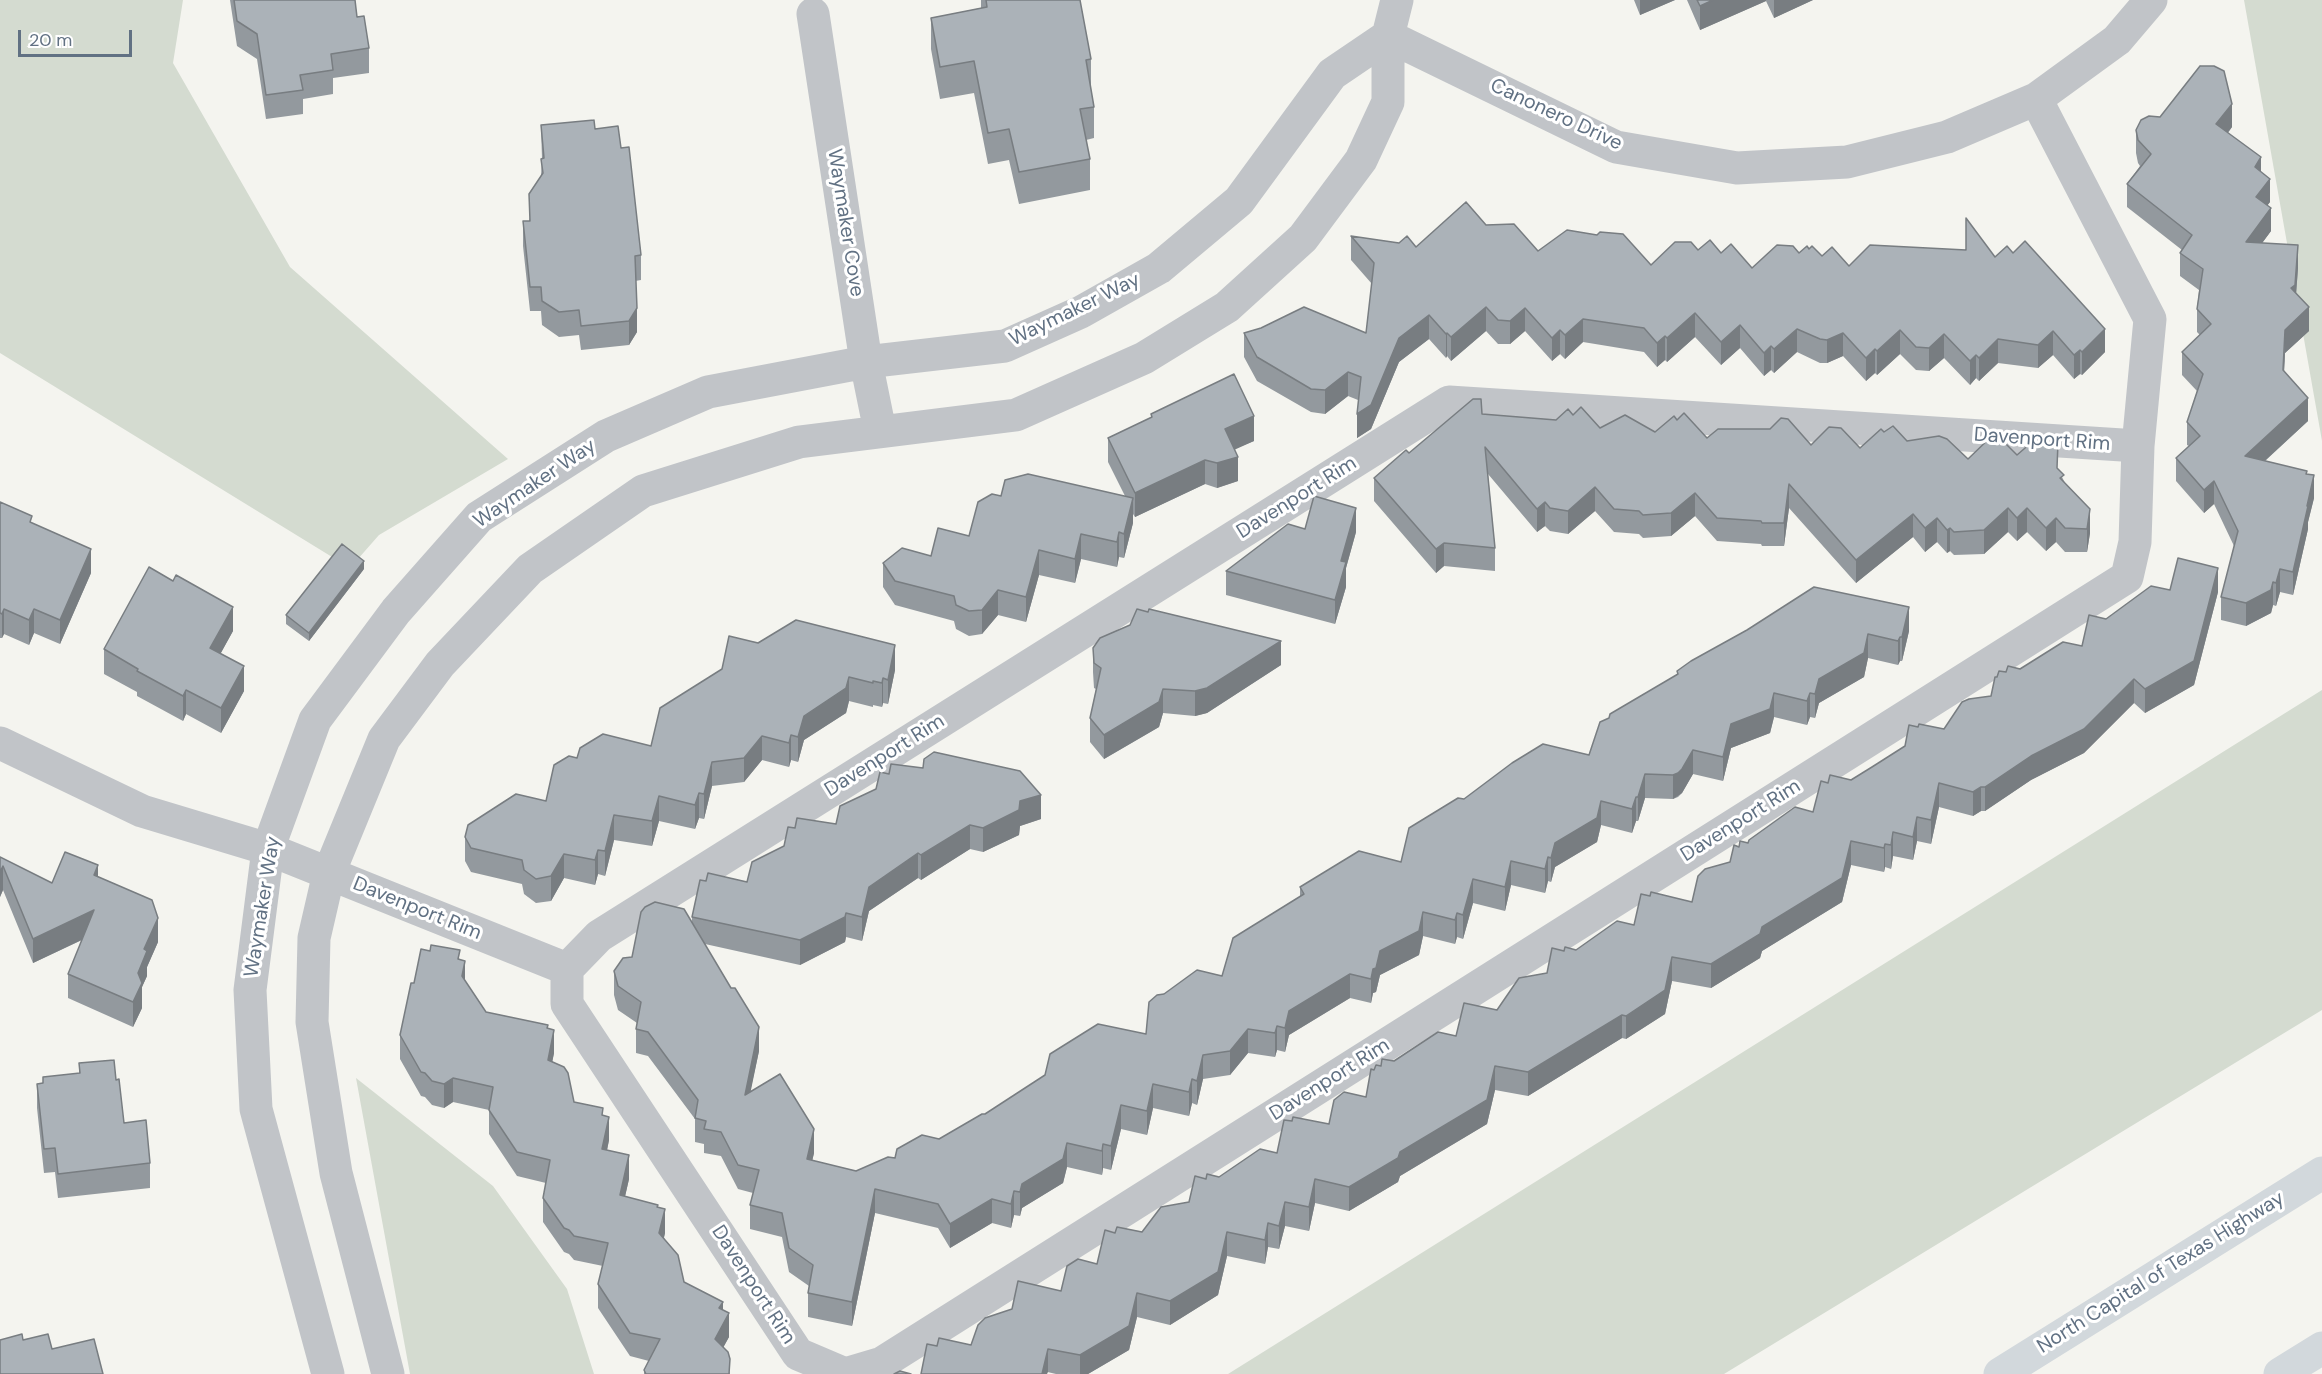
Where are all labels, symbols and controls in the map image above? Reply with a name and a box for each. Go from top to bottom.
scale bar [21,18,135,56]
text: 20 m [29,28,72,52]
street label: Canonero Drive [1486,74,1626,156]
street label: Waymaker Cove [821,147,869,299]
street label: Waymaker Way [1006,268,1144,352]
street label: Davenport Rim [1973,423,2111,457]
street label: Waymaker Way [469,434,601,534]
street label: Davenport Rim [1233,452,1361,544]
street label: Davenport Rim [821,710,949,802]
street label: Davenport Rim [1677,775,1805,867]
street label: Waymaker Way [240,835,286,979]
street label: Davenport Rim [349,872,485,946]
street label: Davenport Rim [1266,1034,1394,1126]
street label: North Capital of Texas Highway [2033,1187,2289,1359]
street label: Davenport Rim [706,1221,800,1349]

